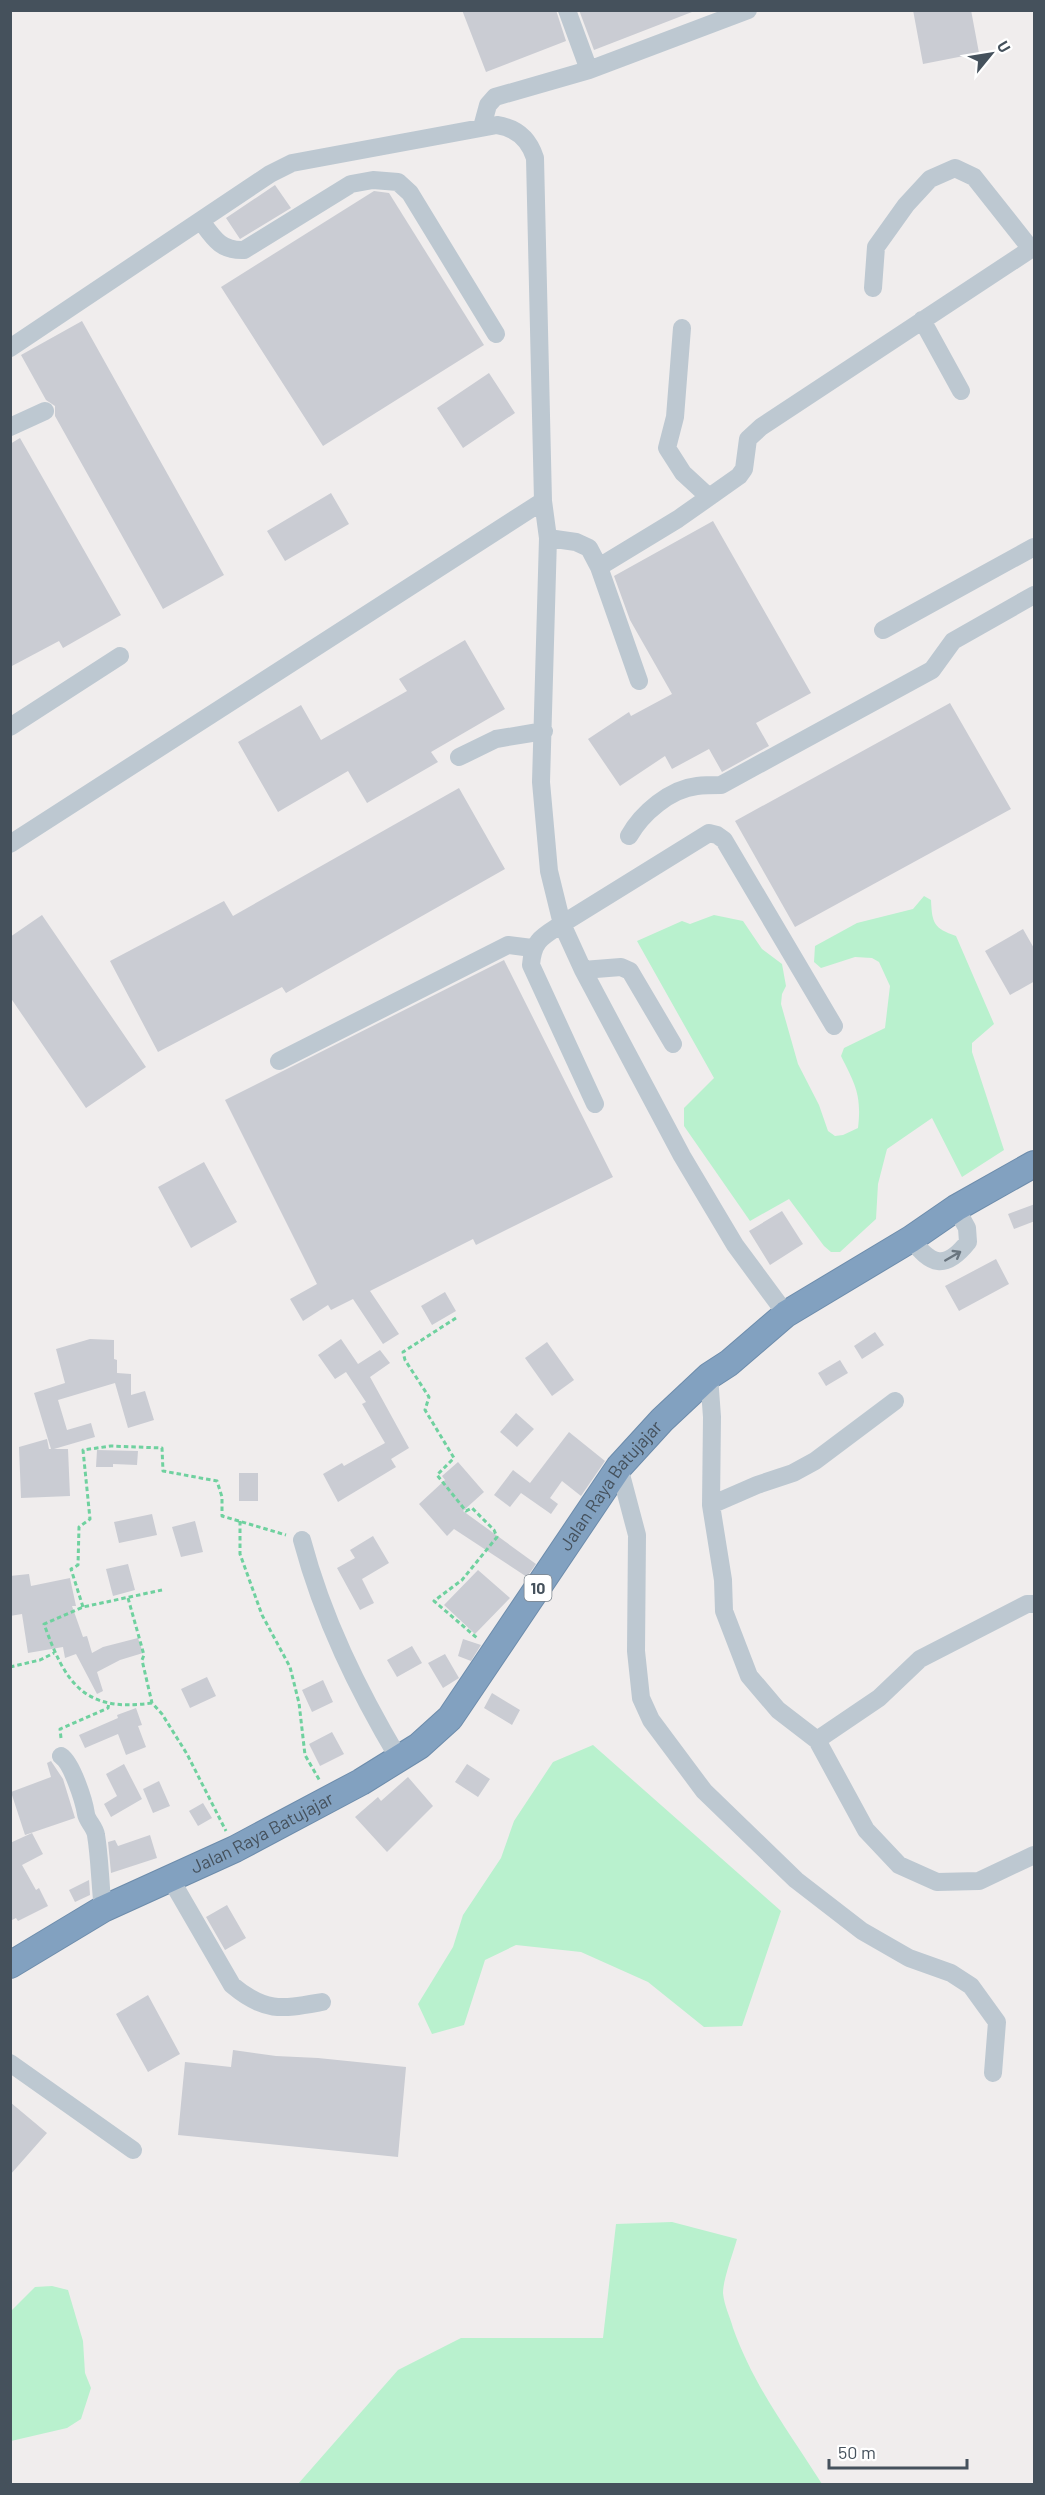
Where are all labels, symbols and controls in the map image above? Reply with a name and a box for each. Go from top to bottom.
north arrow [961,24,1021,84]
text: U [994,37,1015,55]
one-way arrow [944,1250,961,1262]
street label: Jalan Raya Batujajar [554,1415,666,1554]
road number: 10 [524,1575,552,1601]
street label: Jalan Raya Batujajar [187,1786,337,1878]
scale bar [829,2432,967,2470]
text: 50 m [838,2441,876,2463]

